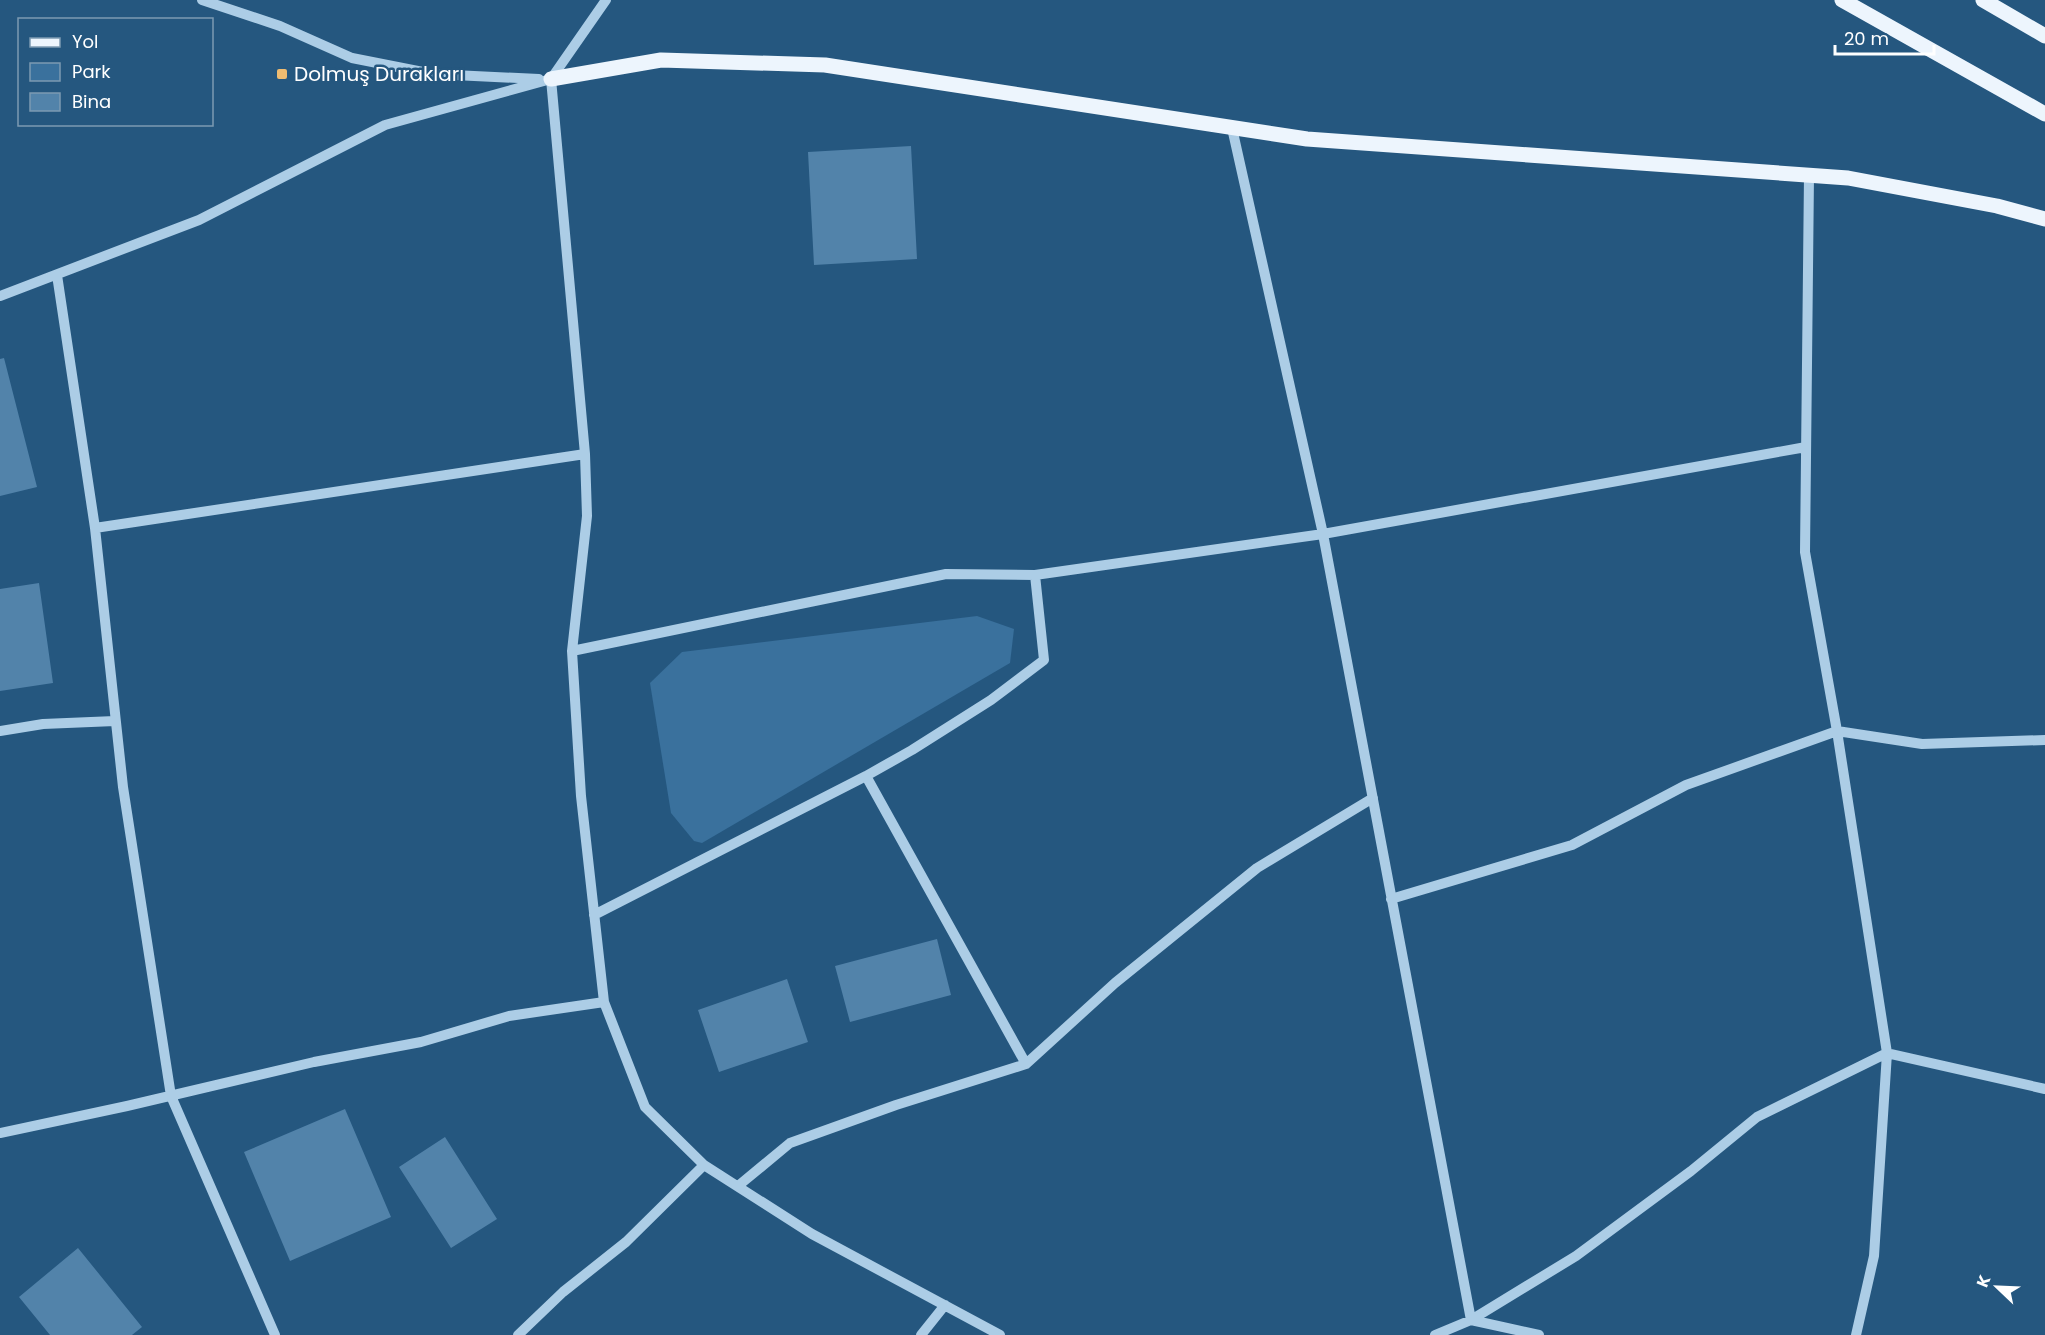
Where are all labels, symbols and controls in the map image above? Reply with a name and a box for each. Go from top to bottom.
legend [18,18,213,126]
scale bar [1835,18,1934,56]
text: 20 m [1844,26,1889,51]
text: Yol [72,29,98,54]
text: Park [72,59,111,84]
place label: Dolmuş Durakları [294,60,464,88]
marker: Dolmuş Durakları [275,67,289,81]
text: Bina [72,89,111,114]
north arrow [1967,1257,2027,1317]
text: K [1971,1272,1996,1291]

